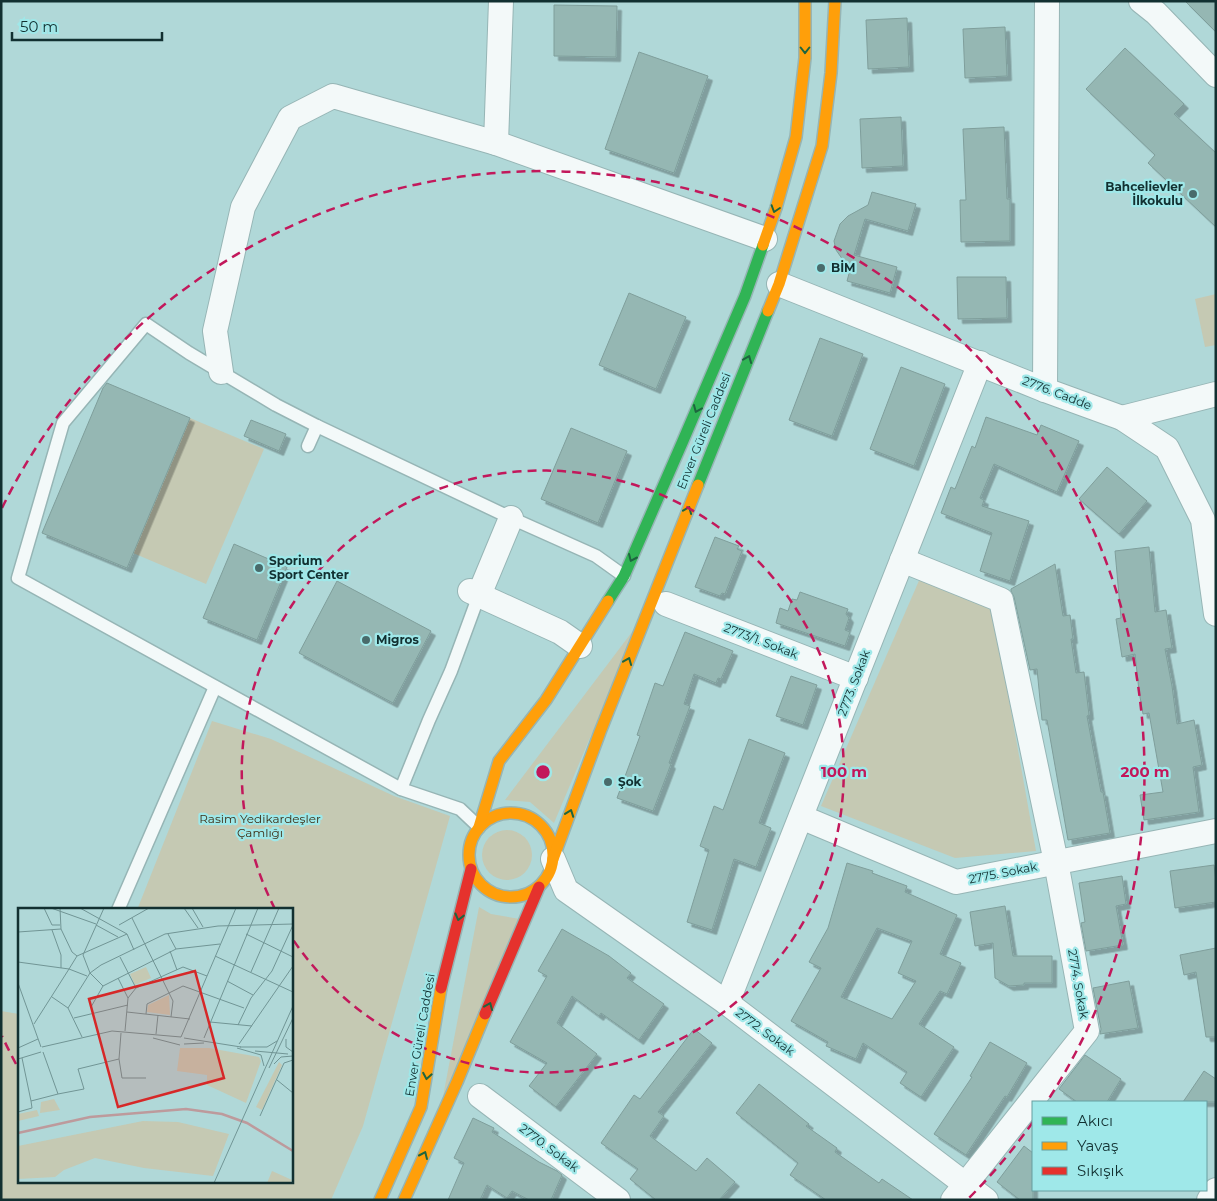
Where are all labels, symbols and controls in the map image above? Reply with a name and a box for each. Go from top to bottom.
scale bar [12,10,162,42]
text: 50 m [20,17,58,36]
one-way arrow [800,46,810,54]
place label: Bahçelievler İlkokulu [1105,179,1183,208]
marker: Bahçelievler İlkokulu [1187,188,1199,200]
one-way arrow [771,204,781,213]
place label: BİM [831,260,856,275]
marker: BİM [815,262,827,274]
one-way arrow [741,355,752,364]
street label: Enver Güreli Caddesi [673,370,734,491]
street label: 2776. Cadde [1020,372,1094,413]
one-way arrow [693,404,703,413]
one-way arrow [681,506,692,515]
place label: Sporium Sport Center [269,553,349,582]
one-way arrow [628,553,638,562]
marker: Sporium Sport Center [253,562,265,574]
street label: 2773/1. Sokak [722,620,801,662]
place label: Migros [376,632,419,647]
marker: Migros [360,634,372,646]
street label: 2773. Sokak [834,647,873,718]
one-way arrow [621,657,632,666]
text: 100 m [821,762,867,781]
text: 200 m [1120,762,1170,781]
centre of rings [534,763,552,781]
place label: Şok [618,774,642,789]
marker: Şok [602,776,614,788]
one-way arrow [564,809,574,818]
park label: Rasim Yedikardeşler Çamlığı [199,811,321,840]
street label: 2775. Sokak [967,858,1039,886]
inset map [18,908,292,1184]
one-way arrow [454,912,465,921]
street label: 2774. Sokak [1065,948,1092,1021]
street label: Enver Güreli Caddesi [401,972,438,1098]
one-way arrow [483,1002,493,1011]
street label: 2772. Sokak [733,1005,798,1059]
one-way arrow [422,1071,432,1080]
legend [1032,1101,1207,1191]
text: Akıcı [1077,1111,1113,1130]
street label: 2770. Sokak [517,1120,583,1175]
text: Yavaş [1077,1136,1118,1155]
one-way arrow [418,1151,429,1160]
text: Sıkışık [1077,1161,1124,1180]

